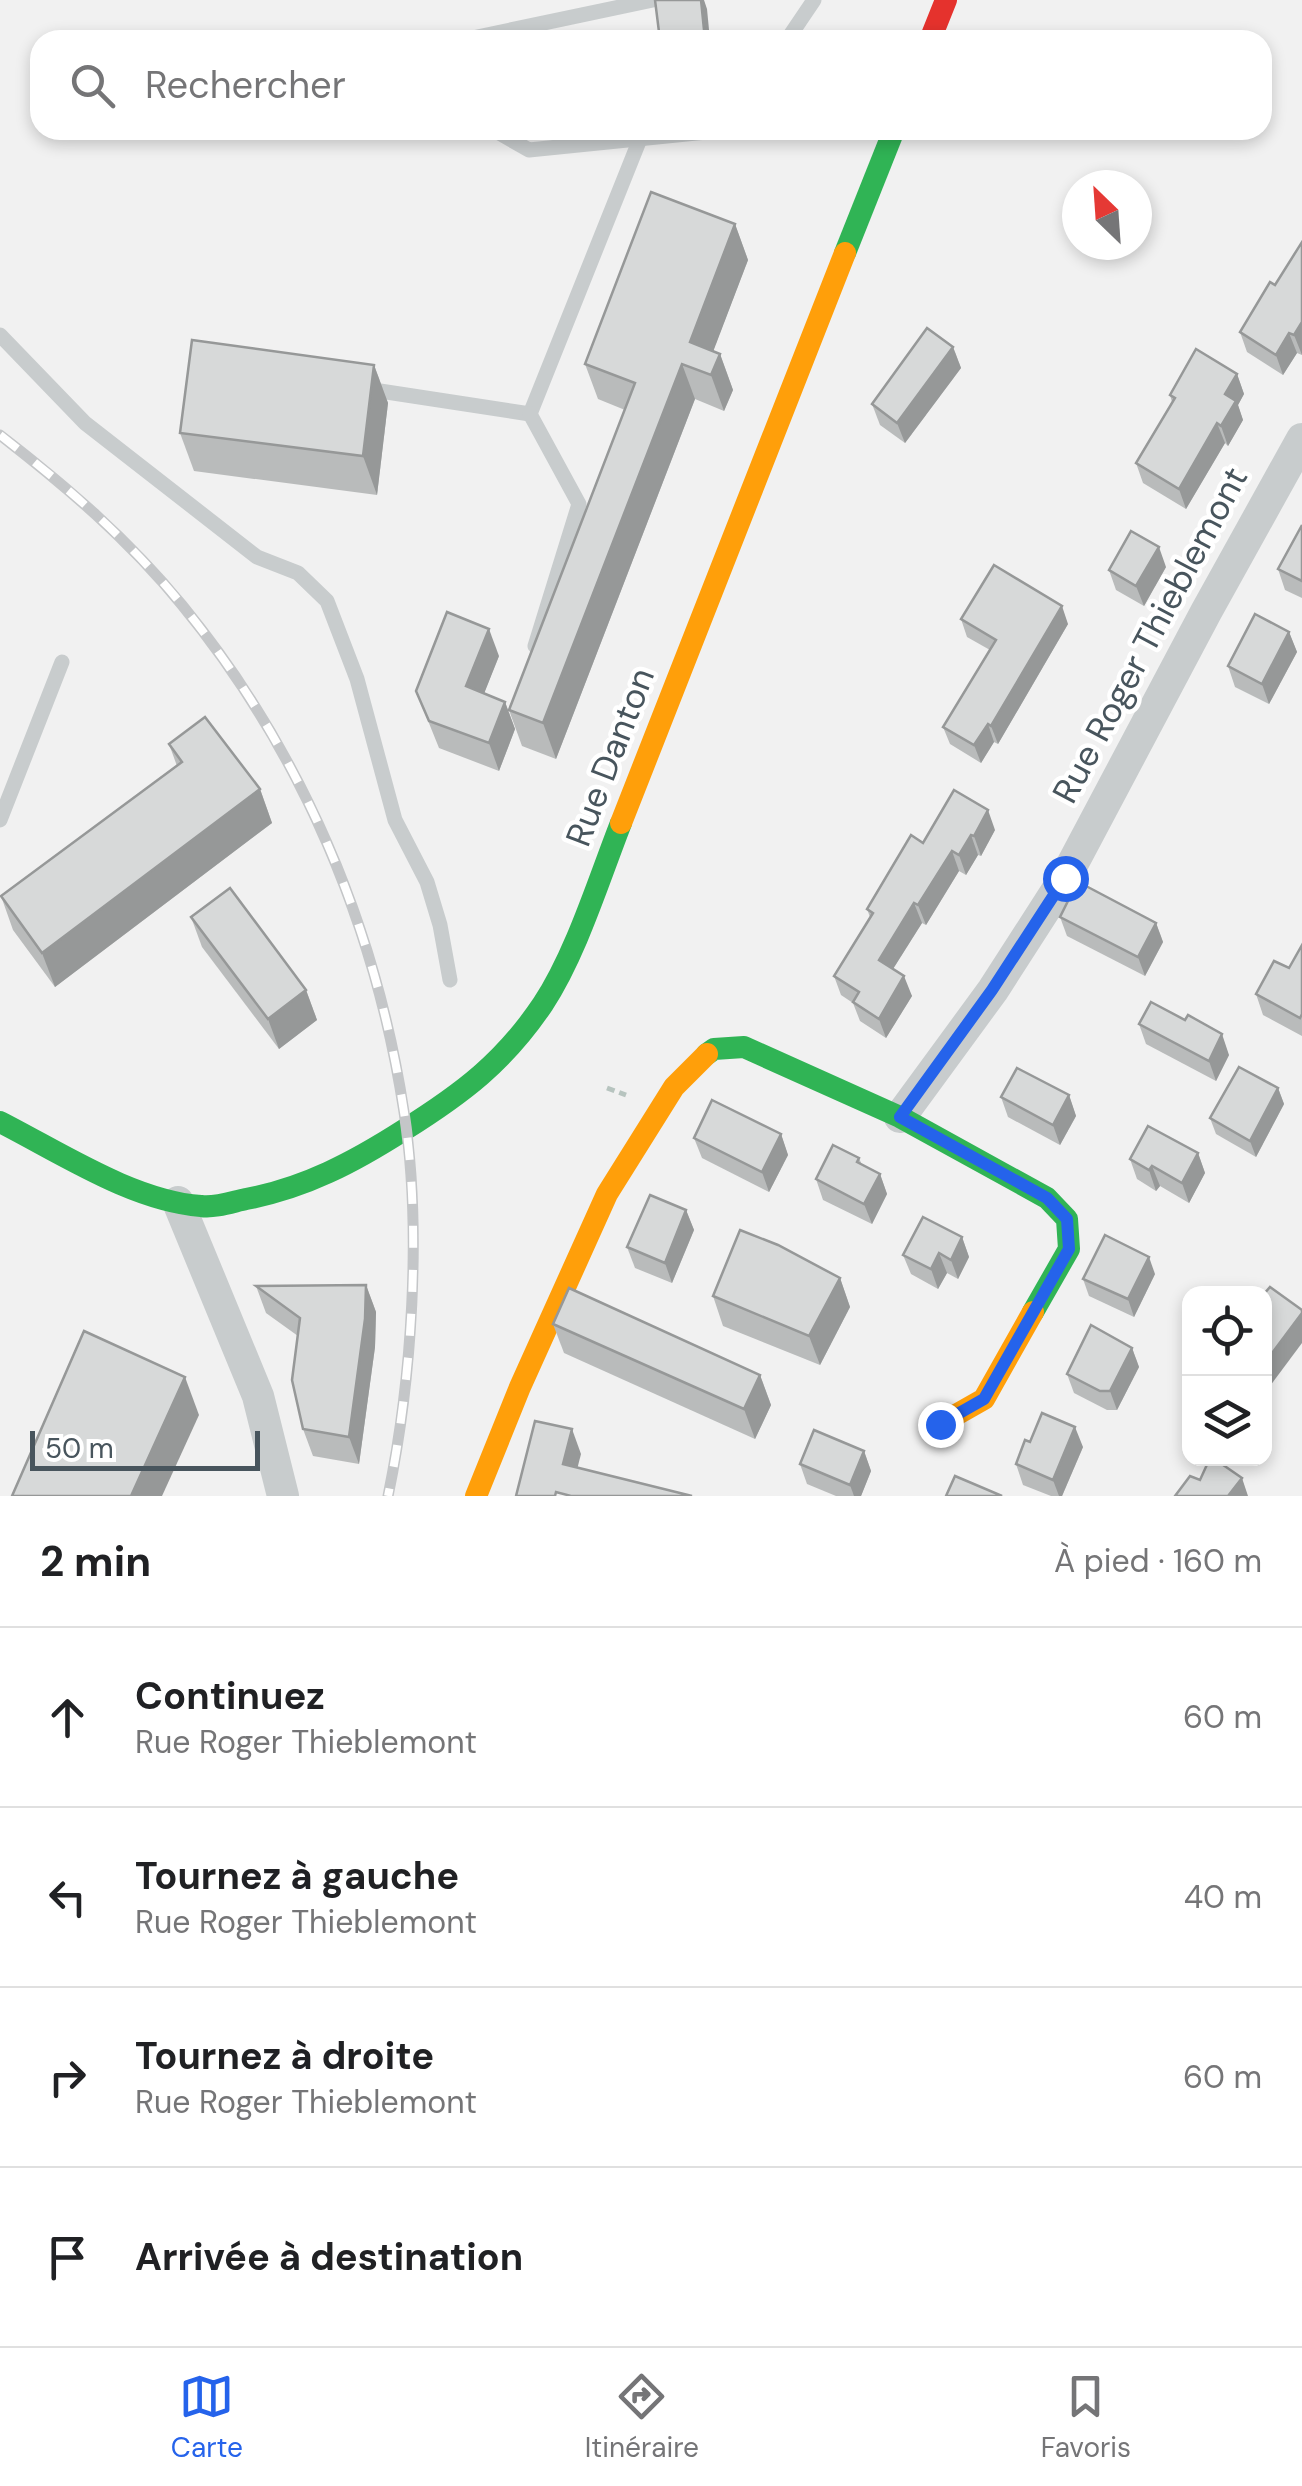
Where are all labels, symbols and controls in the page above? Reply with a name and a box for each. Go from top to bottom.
search box [30,30,1272,140]
icon: search [65,58,120,113]
text: Rechercher [145,60,346,110]
north arrow [1062,170,1152,260]
street label: Rue Roger Thieblemont [1042,459,1258,811]
street label: Rue Danton [555,661,665,853]
route start [1043,856,1089,902]
map controls [1182,1286,1272,1466]
button: locate [1182,1286,1272,1376]
button: layers [1182,1376,1272,1466]
route end [918,1402,964,1448]
scale bar [30,1426,260,1470]
text: 50 m [45,1430,114,1467]
text: 2 min [40,1534,151,1589]
text: À pied · 160 m [1054,1540,1262,1582]
text: Continuez [135,1671,325,1721]
icon: ahead [40,1690,95,1745]
text: 60 m [1183,1696,1262,1738]
text: Rue Roger Thieblemont [135,1721,477,1763]
text: Tournez à gauche [135,1851,459,1901]
icon: left [40,1870,95,1925]
text: 40 m [1184,1876,1262,1918]
text: Rue Roger Thieblemont [135,1901,477,1943]
text: Tournez à droite [135,2031,434,2081]
icon: right [40,2050,95,2105]
text: 60 m [1183,2056,1262,2098]
text: Rue Roger Thieblemont [135,2081,477,2123]
icon: arrive [40,2230,95,2285]
text: Arrivée à destination [135,2232,523,2282]
tab: Carte [171,2369,243,2466]
tab: Itinéraire [585,2369,699,2466]
tab: Favoris [1041,2369,1131,2466]

